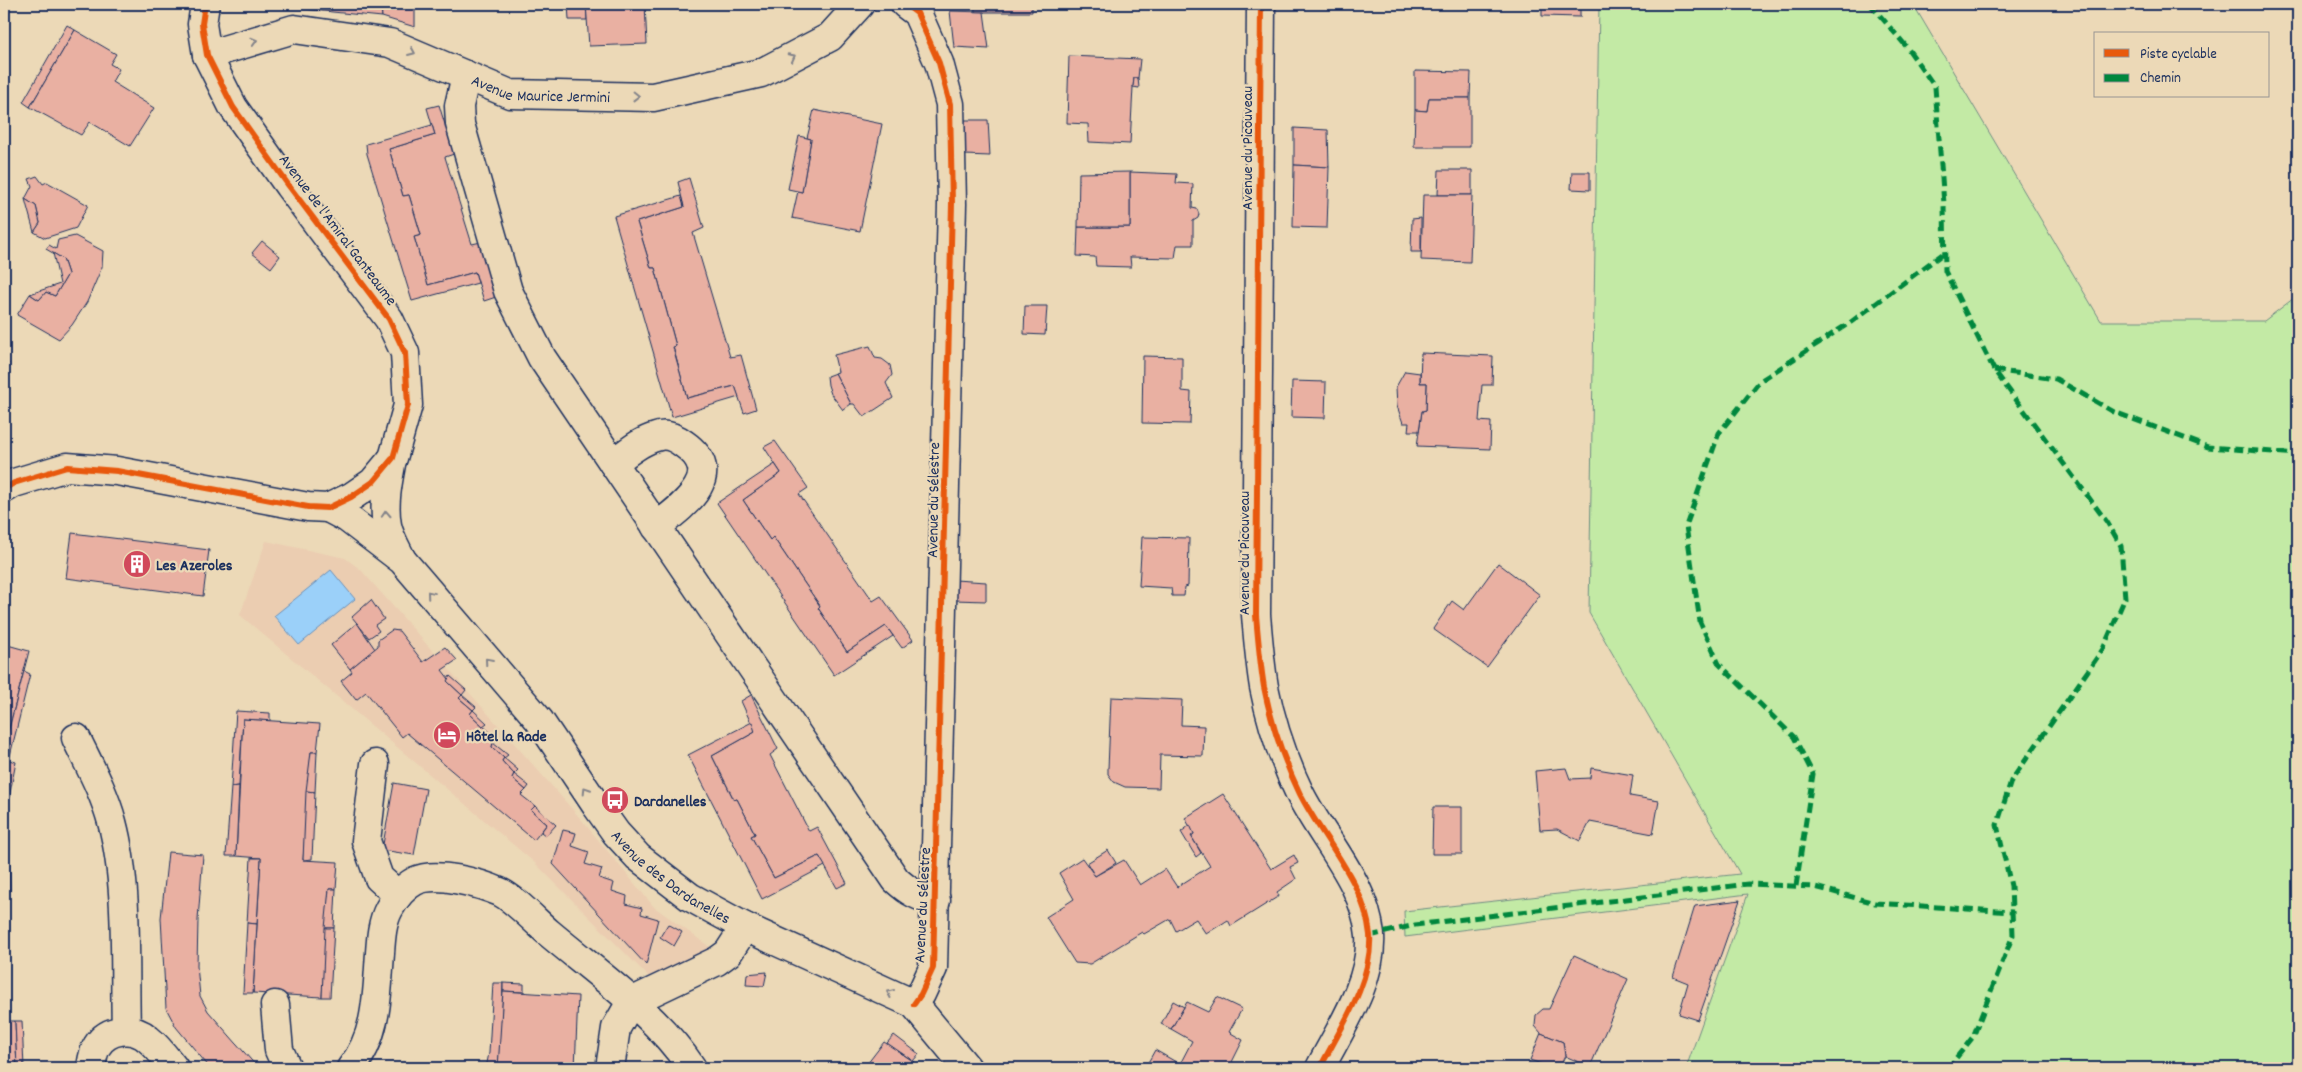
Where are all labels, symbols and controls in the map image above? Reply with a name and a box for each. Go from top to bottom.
legend [2094,32,2270,98]
one-way arrow [249,36,257,46]
text: Piste cyclable [2140,44,2217,66]
one-way arrow [407,46,416,57]
one-way arrow [787,53,796,63]
text: Chemin [2140,68,2181,90]
street label: Avenue Maurice Jermini [467,70,610,110]
street label: Avenue du Picouveau [1237,86,1260,210]
one-way arrow [632,91,640,101]
street label: Avenue de l'Amiral Ganteaume [272,150,402,311]
street label: Avenue du Sélestre [922,442,947,558]
street label: Avenue du Picouveau [1234,491,1257,615]
one-way arrow [381,510,392,518]
building icon: Les Azeroles [122,549,152,579]
place label: Les Azeroles [156,555,233,578]
one-way arrow [427,590,436,599]
one-way arrow [485,657,494,666]
hotel icon: Hôtel la Rade [432,720,462,750]
place label: Hôtel la Rade [466,726,547,749]
bus stop icon: Dardanelles [600,785,630,815]
one-way arrow [582,786,592,795]
place label: Dardanelles [634,791,707,814]
street label: Avenue des Dardanelles [605,826,734,931]
street label: Avenue du Sélestre [909,847,938,964]
one-way arrow [886,988,895,999]

